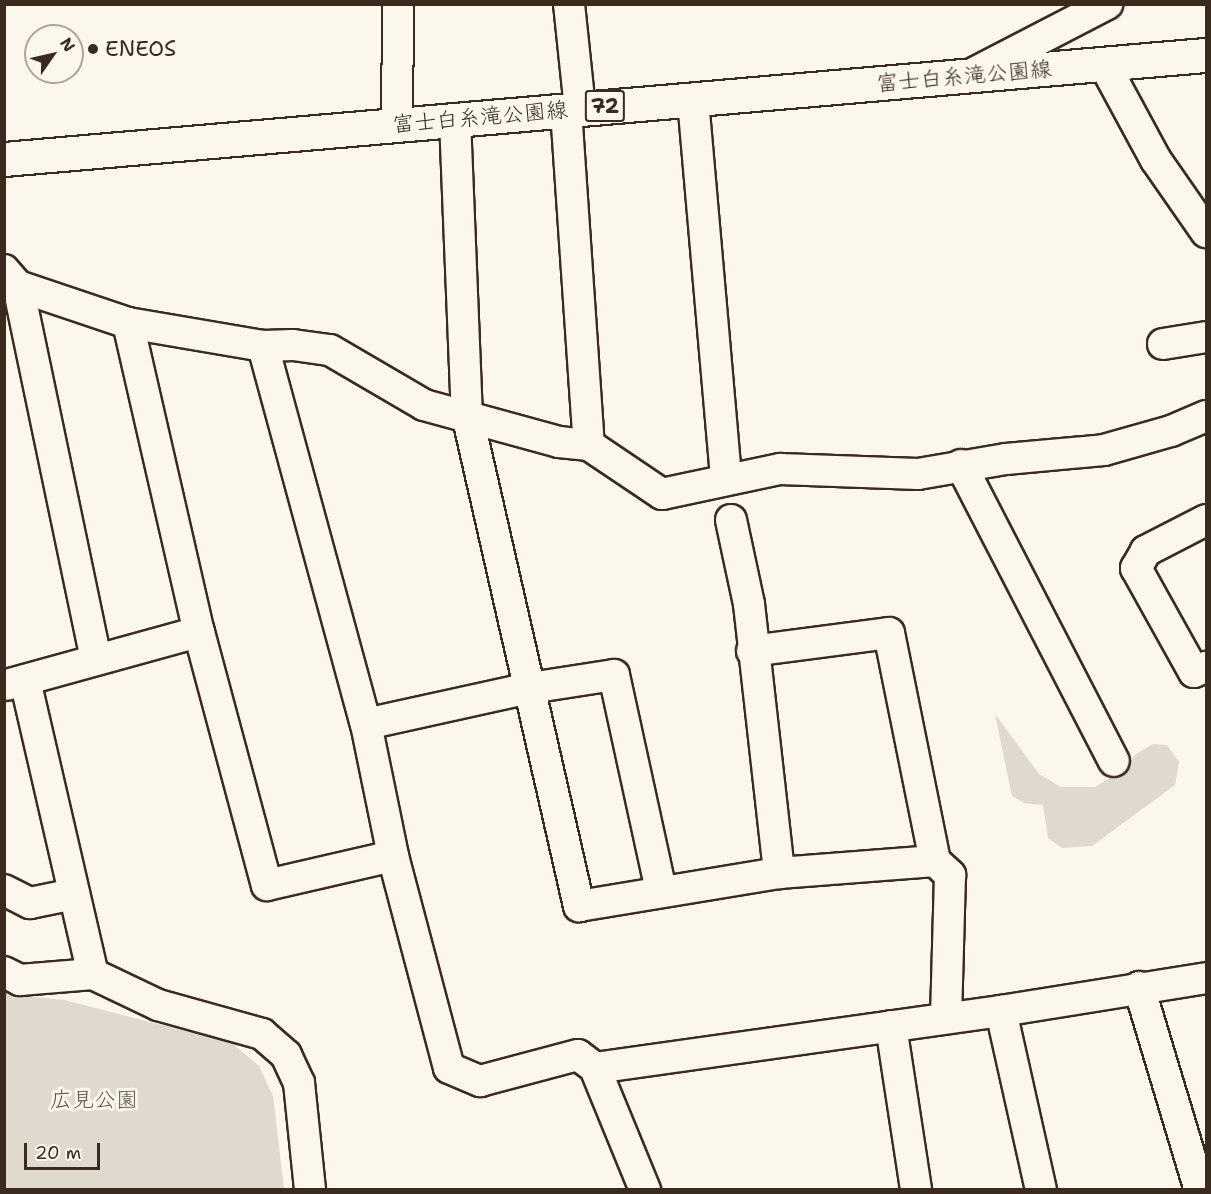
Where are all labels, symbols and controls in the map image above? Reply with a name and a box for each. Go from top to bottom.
north arrow [24,24,84,84]
text: N [55,34,80,56]
place label: ENEOS [105,36,176,62]
marker: ENEOS [86,42,100,56]
street label: 富士白糸滝公園線 [875,55,1053,97]
road number: 72 [584,88,626,124]
street label: 富士白糸滝公園線 [391,96,569,138]
park label: 広見公園 [50,1087,138,1113]
scale bar [27,1131,104,1169]
text: 20 m [35,1141,81,1165]

